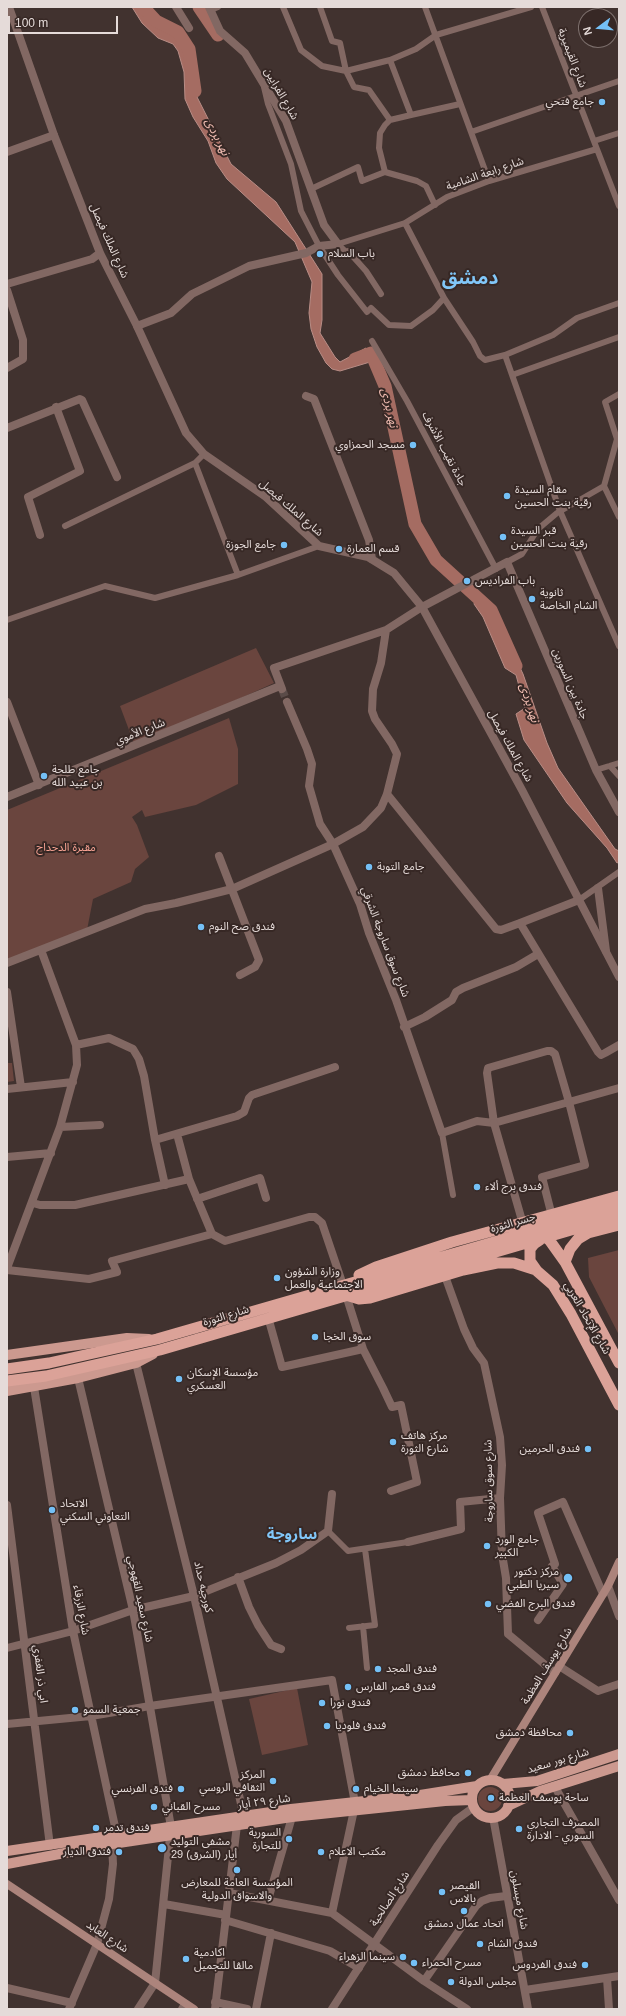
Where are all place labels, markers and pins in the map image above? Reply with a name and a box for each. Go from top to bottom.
place label: جامع فتحي [546,95,594,109]
marker: جامع فتحي [597,97,607,107]
place label: باب السلام [328,247,375,261]
marker: باب السلام [315,249,325,259]
place label: مسجد الحمزاوي [335,438,405,452]
marker: مسجد الحمزاوي [408,440,418,450]
place label: مقام السيدة رقية بنت الحسين [515,483,592,509]
marker: مقام السيدة رقية بنت الحسين [502,491,512,501]
place label: قبر السيدة رقية بنت الحسين [511,524,588,550]
marker: قبر السيدة رقية بنت الحسين [498,532,508,542]
place label: جامع الجوزة [226,538,276,552]
marker: جامع الجوزة [279,540,289,550]
place label: قسم العمارة [347,542,399,556]
marker: قسم العمارة [334,544,344,554]
place label: باب الفراديس [475,574,535,588]
marker: باب الفراديس [462,576,472,586]
place label: ثانوية الشام الخاصة [540,586,597,612]
marker: ثانوية الشام الخاصة [527,594,537,604]
place label: جامع طلحة بن عبيد الله [52,763,102,789]
marker: جامع طلحة بن عبيد الله [39,771,49,781]
place label: جامع التوبة [377,860,424,874]
marker: جامع التوبة [364,862,374,872]
place label: فندق صح النوم [209,920,275,934]
marker: فندق صح النوم [196,922,206,932]
place label: فندق برج ألاء [485,1180,542,1194]
marker: فندق برج ألاء [472,1182,482,1192]
place label: وزارة الشؤون الاجتماعية والعمل [285,1265,363,1291]
marker: وزارة الشؤون الاجتماعية والعمل [272,1273,282,1283]
place label: سوق الخجا [323,1330,371,1344]
marker: سوق الخجا [310,1332,320,1342]
place label: مؤسسة الإسكان العسكري [187,1366,258,1392]
marker: مؤسسة الإسكان العسكري [174,1374,184,1384]
place label: مركز هاتف شارع الثورة [401,1429,448,1455]
marker: مركز هاتف شارع الثورة [388,1437,398,1447]
place label: فندق الحرمين [520,1442,580,1456]
marker: فندق الحرمين [583,1444,593,1454]
place label: الاتحاد التعاوني السكني [60,1497,130,1523]
marker: الاتحاد التعاوني السكني [47,1505,57,1515]
place label: جامع الورد الكبير [495,1533,539,1559]
marker: جامع الورد الكبير [482,1541,492,1551]
place label: مركز دكتور سيريا الطبي [508,1565,559,1591]
marker: مركز دكتور سيريا الطبي [562,1572,574,1584]
place label: فندق البرج الفضي [496,1597,575,1611]
marker: فندق البرج الفضي [483,1599,493,1609]
place label: فندق المجد [386,1662,437,1676]
marker: فندق المجد [373,1664,383,1674]
place label: فندق قصر الفارس [356,1680,436,1694]
marker: فندق قصر الفارس [343,1682,353,1692]
place label: فندق نورا [330,1696,371,1710]
marker: فندق نورا [317,1698,327,1708]
place label: جمعية السمو [83,1703,140,1717]
marker: جمعية السمو [70,1705,80,1715]
place label: فندق فلوديا [335,1719,386,1733]
marker: فندق فلوديا [322,1721,332,1731]
place label: محافظة دمشق [496,1726,562,1740]
marker: محافظة دمشق [565,1728,575,1738]
place label: محافظ دمشق [398,1766,460,1780]
place label: المركز الثقافي الروسي [199,1768,265,1794]
marker: محافظ دمشق [463,1768,473,1778]
marker: المركز الثقافي الروسي [268,1776,278,1786]
place label: فندق الفرنسي [112,1782,173,1796]
place label: سينما الخيام [364,1782,418,1796]
marker: فندق الفرنسي [176,1784,186,1794]
marker: سينما الخيام [351,1784,361,1794]
place label: ساحة يوسف العظمة [499,1791,589,1805]
marker: ساحة يوسف العظمة [486,1793,496,1803]
place label: مسرح القباني [162,1800,221,1814]
marker: مسرح القباني [149,1802,159,1812]
place label: المصرف التجاري السوري - الادارة [527,1816,599,1842]
place label: فندق تدمر [104,1821,149,1835]
marker: فندق تدمر [91,1823,101,1833]
marker: المصرف التجاري السوري - الادارة [514,1824,524,1834]
place label: السورية للتجارة [249,1826,281,1852]
marker: السورية للتجارة [284,1834,294,1844]
place label: مشفى التوليد 29 أيار (الشرق) [171,1835,237,1861]
marker: مشفى التوليد 29 أيار (الشرق) [156,1842,168,1854]
place label: فندق الديار [63,1845,111,1859]
place label: مكتب الاعلام [329,1845,386,1859]
marker: فندق الديار [114,1847,124,1857]
marker: مكتب الاعلام [316,1847,326,1857]
marker: المؤسسة العامة للمعارض والاسواق الدولية [232,1865,242,1875]
place label: المؤسسة العامة للمعارض والاسواق الدولية [181,1876,293,1902]
place label: القيصر بالاس [450,1879,480,1905]
marker: القيصر بالاس [437,1887,447,1897]
marker: اتحاد عمال دمشق [459,1906,469,1916]
place label: اتحاد عمال دمشق [424,1917,504,1931]
place label: فندق الشام [488,1937,537,1951]
marker: فندق الشام [475,1939,485,1949]
place label: اكادمية مالڤا للتجميل [194,1946,253,1972]
place label: سينما الزهراء [339,1950,395,1964]
marker: سينما الزهراء [398,1952,408,1962]
marker: اكادمية مالڤا للتجميل [181,1954,191,1964]
place label: مسرح الحمراء [422,1956,482,1970]
marker: مسرح الحمراء [409,1958,419,1968]
place label: فندق الفردوس [512,1958,577,1972]
marker: فندق الفردوس [580,1960,590,1970]
place label: مجلس الدولة [459,1975,517,1989]
marker: مجلس الدولة [446,1977,456,1987]

